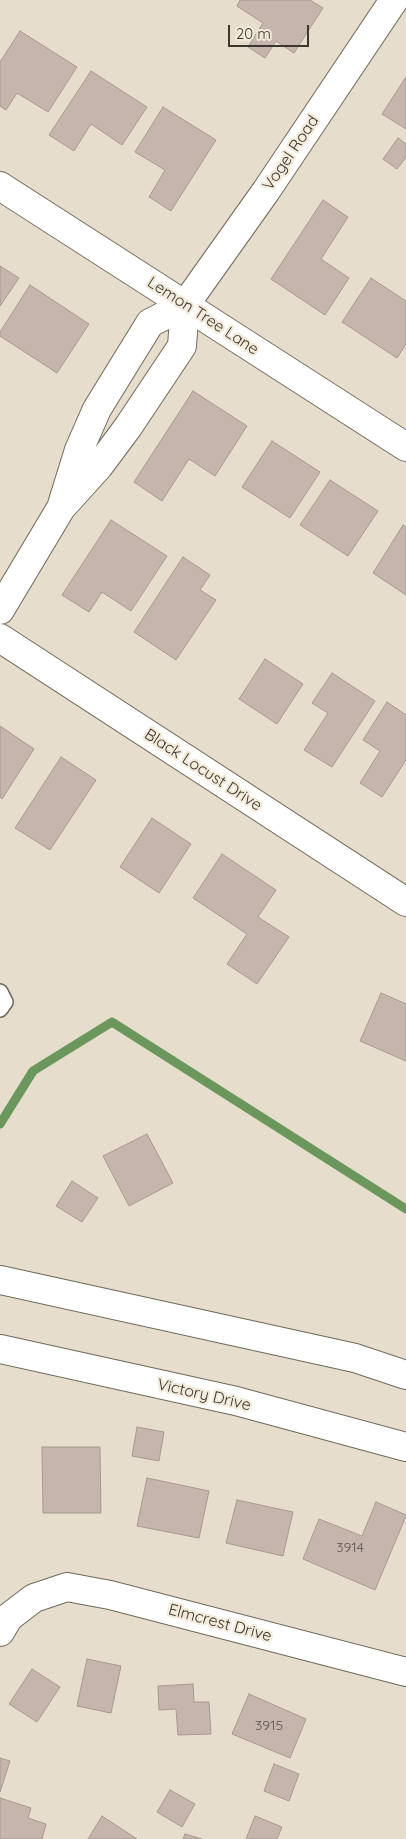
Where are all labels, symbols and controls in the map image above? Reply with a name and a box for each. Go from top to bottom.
scale bar [231,15,312,47]
text: 20 m [236,24,271,43]
street label: Vogel Road [259,112,323,194]
street label: Lemon Tree Lane [144,273,262,359]
street label: Black Locust Drive [141,725,265,815]
street label: Victory Drive [155,1375,253,1415]
house number: 3914 [336,1540,364,1556]
street label: Elmcrest Drive [166,1600,274,1646]
house number: 3915 [255,1718,283,1734]

